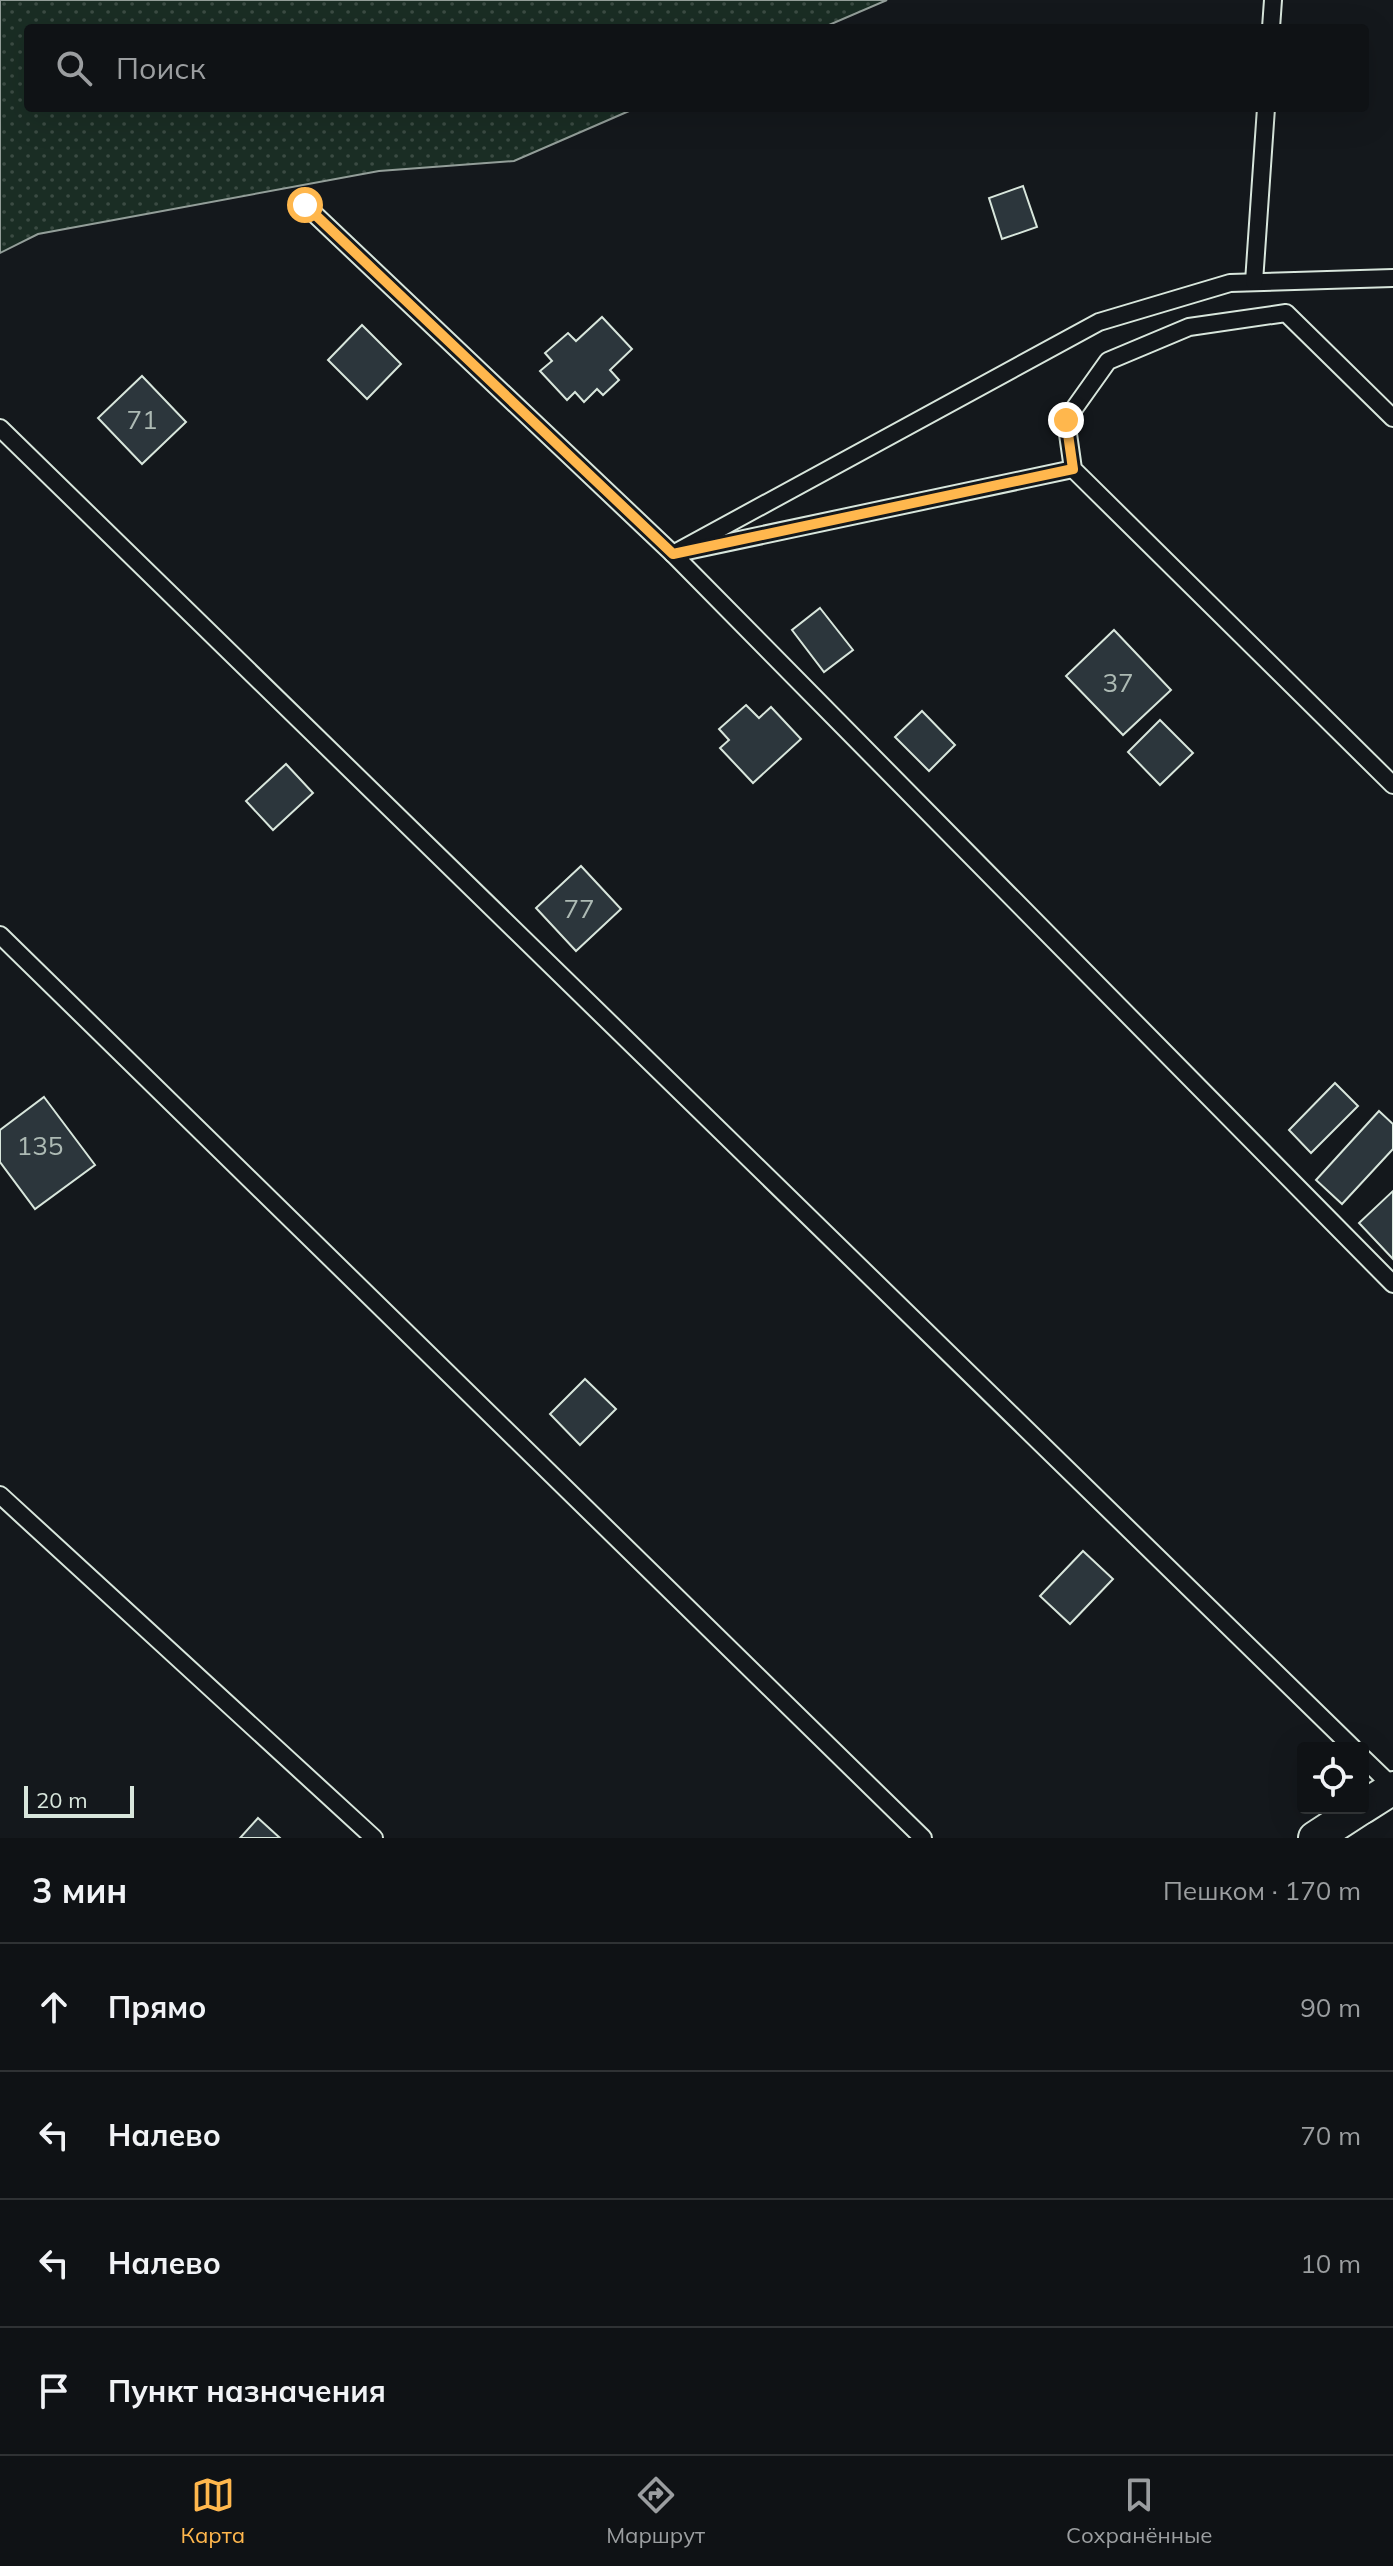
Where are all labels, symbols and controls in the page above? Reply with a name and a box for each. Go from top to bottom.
search box [24,24,1369,112]
icon: search [52,46,96,90]
text: Поиск [116,49,206,87]
route start [287,187,323,223]
route end [1048,402,1084,438]
house number: 71 [126,403,158,436]
house number: 37 [1102,666,1134,699]
house number: 77 [563,892,595,925]
house number: 135 [17,1129,63,1162]
map controls [1297,1742,1369,1814]
button: locate [1297,1742,1369,1814]
scale bar [24,1782,134,1818]
text: 20 m [36,1786,87,1814]
text: 3 мин [32,1869,127,1912]
text: Пешком · 170 m [1163,1874,1361,1907]
icon: ahead [32,1985,76,2029]
text: Прямо [108,1988,206,2026]
text: 90 m [1300,1991,1361,2024]
icon: left [32,2113,76,2157]
text: Налево [108,2116,221,2154]
text: 70 m [1300,2119,1361,2152]
icon: left [32,2241,76,2285]
text: Налево [108,2244,221,2282]
text: 10 m [1300,2247,1361,2280]
icon: arrive [32,2369,76,2413]
text: Пункт назначения [108,2372,386,2410]
tab: Карта [180,2473,245,2549]
tab: Маршрут [606,2473,705,2549]
tab: Сохранённые [1066,2473,1212,2549]

